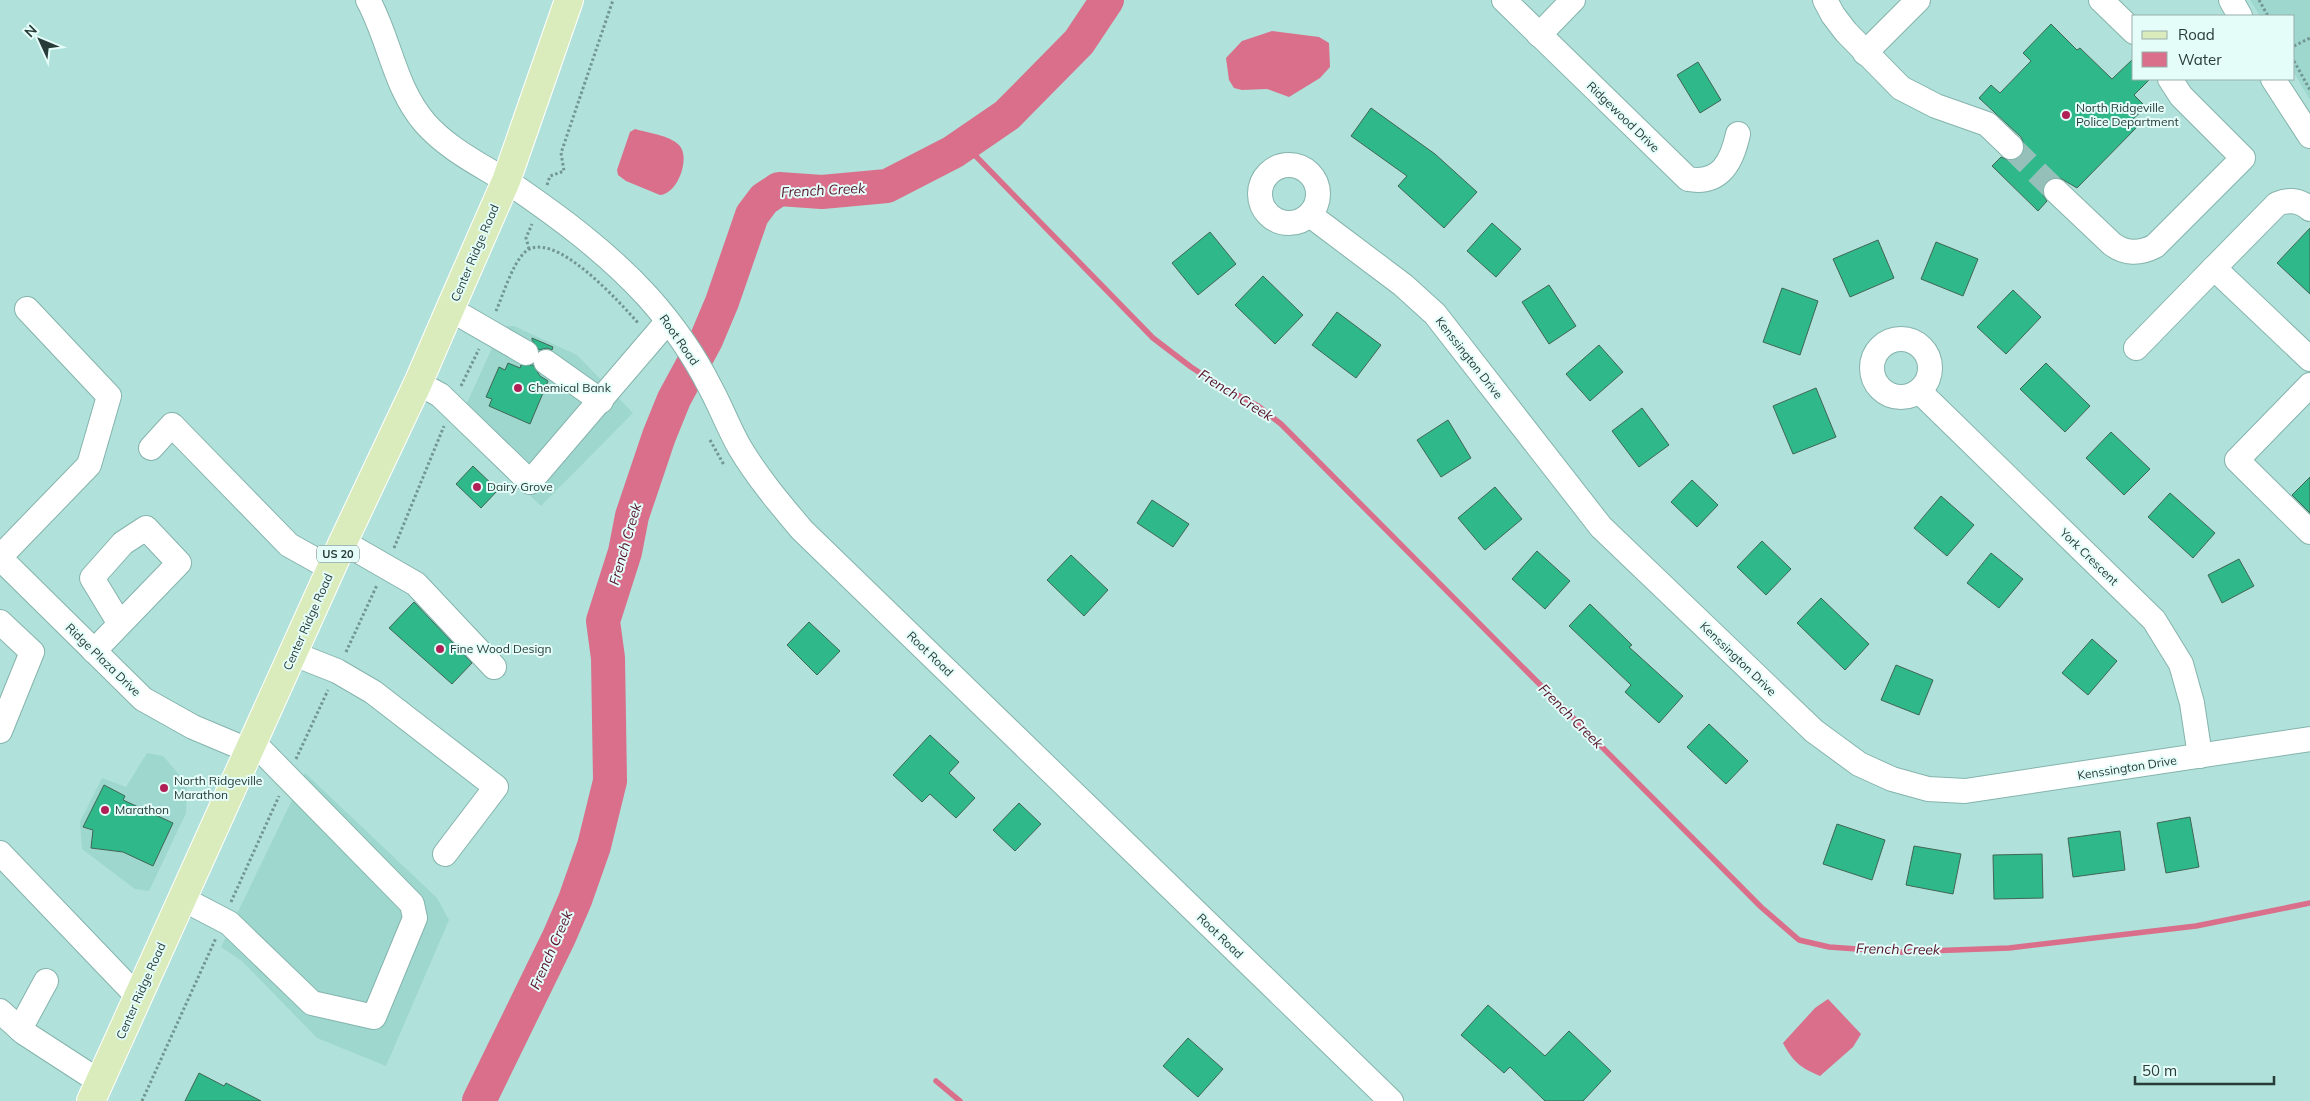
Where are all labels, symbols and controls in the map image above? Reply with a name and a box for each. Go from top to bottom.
north arrow [15,15,65,65]
legend [2132,15,2295,80]
text: N [21,21,41,41]
text: Road [2178,25,2215,44]
text: Water [2178,50,2222,69]
street label: Ridgewood Drive [1584,78,1663,155]
place label: North Ridgeville Police Department [2076,100,2179,129]
marker: North Ridgeville Police Department [2060,109,2072,121]
water label: French Creek [780,179,866,201]
street label: Center Ridge Road [447,202,502,304]
street label: Root Road [656,311,702,368]
street label: Kenssington Drive [1433,314,1506,402]
water label: French Creek [1195,365,1277,425]
place label: Chemical Bank [528,380,612,395]
marker: Chemical Bank [512,382,524,394]
place label: Dairy Grove [487,479,553,494]
marker: Dairy Grove [471,481,483,493]
water label: French Creek [605,500,645,587]
street label: York Crescent [2056,524,2122,588]
road number: US 20 [317,546,359,562]
street label: Center Ridge Road [280,571,336,672]
street label: Kenssington Drive [1697,618,1780,699]
street label: Ridge Plaza Drive [63,620,144,699]
street label: Root Road [904,628,957,679]
place label: Fine Wood Design [450,641,552,656]
marker: Fine Wood Design [434,643,446,655]
water label: French Creek [1535,680,1608,753]
street label: Kenssington Drive [2076,752,2178,783]
place label: North Ridgeville Marathon [174,773,262,802]
marker: North Ridgeville Marathon [158,782,170,794]
place label: Marathon [115,802,169,817]
marker: Marathon [99,804,111,816]
water label: French Creek [526,907,577,992]
street label: Root Road [1194,910,1247,961]
water label: French Creek [1856,939,1941,959]
street label: Center Ridge Road [113,940,169,1041]
scale bar [2135,1054,2274,1086]
text: 50 m [2142,1061,2177,1080]

